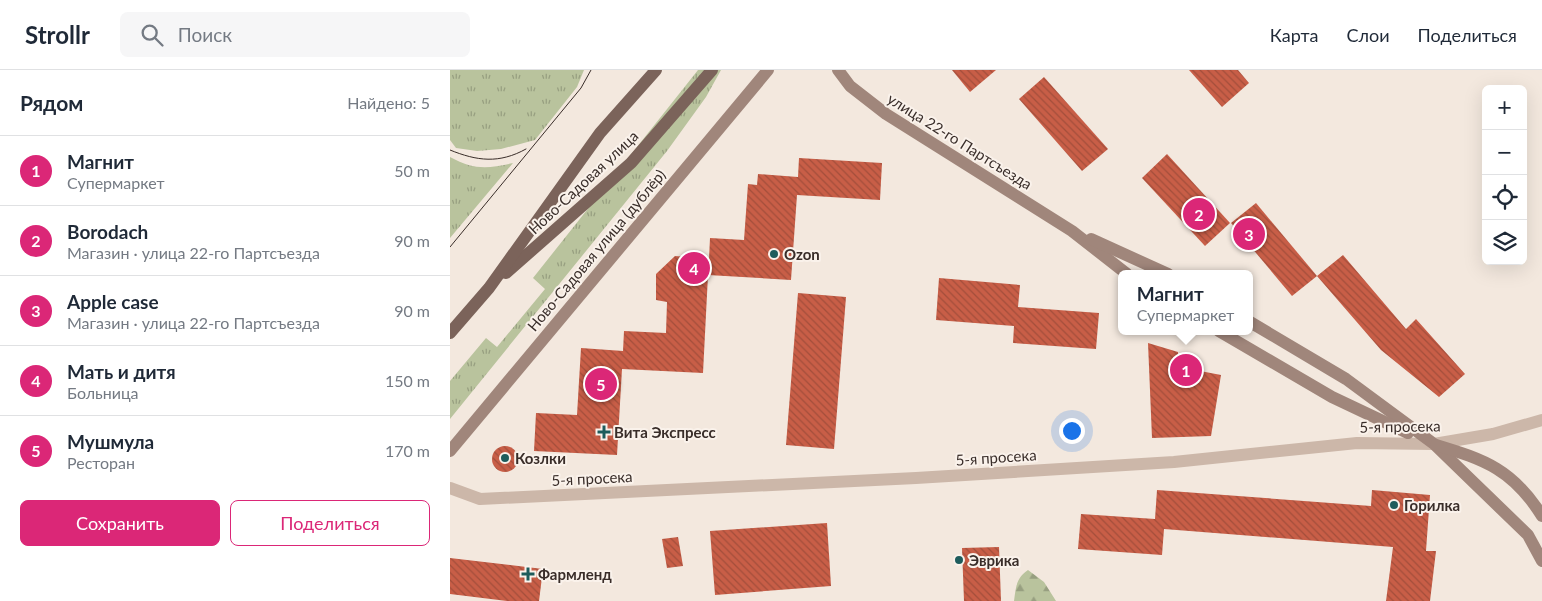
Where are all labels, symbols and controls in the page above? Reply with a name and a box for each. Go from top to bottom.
search box [120,12,470,57]
text: Strollr [25,20,90,49]
icon: search [138,21,166,49]
text: Поиск [178,23,232,46]
text: Карта [1270,24,1318,46]
text: Слои [1346,24,1390,46]
text: Поделиться [1418,24,1517,46]
map controls [1482,85,1527,265]
button: + [1482,85,1527,130]
street label: улица 22-го Партсъезда [884,89,1036,193]
text: Рядом [20,90,83,115]
text: Найдено: 5 [347,93,430,112]
street label: Ново-Садовая улица [524,126,642,238]
button: − [1482,130,1527,175]
text: Магнит [67,150,134,173]
text: 1 [31,161,41,180]
text: 50 m [394,161,430,180]
street label: Ново-Садовая улица (дублёр) [523,166,669,334]
text: Супермаркет [67,173,165,192]
button: locate [1482,175,1527,220]
pin: 2 [1183,195,1215,233]
pin: 3 [1233,215,1265,253]
text: Borodach [67,220,148,243]
button: layers [1482,220,1527,265]
text: 2 [31,231,41,250]
text: 90 m [394,231,430,250]
text: Магазин · улица 22-го Партсъезда [67,243,320,262]
place label: Ozon [784,245,820,263]
marker: Ozon [768,248,780,260]
pin: 4 [678,249,710,287]
popup [1118,270,1253,335]
text: Магнит [1137,282,1204,305]
text: Apple case [67,290,159,313]
text: 3 [31,301,41,320]
text: 90 m [394,301,430,320]
text: Супермаркет [1137,305,1234,324]
text: Магазин · улица 22-го Партсъезда [67,313,320,332]
pin: 1 [1170,351,1202,389]
text: Мать и дитя [67,360,176,383]
pin: 5 [585,365,617,403]
text: 4 [31,371,41,390]
text: 150 m [385,371,430,390]
text: Больница [67,383,139,402]
street label: 5-я просека [1359,416,1441,436]
your location [1059,418,1085,444]
place label: Вита Экспресс [614,423,716,441]
marker: Вита Экспресс [598,426,610,438]
text: Мушмула [67,430,154,453]
text: 5 [31,441,41,460]
text: 170 m [385,441,430,460]
street label: 5-я просека [955,445,1037,469]
place label: Козлки [515,449,566,467]
marker: Козлки [499,452,511,464]
text: Ресторан [67,453,135,472]
street label: 5-я просека [551,467,633,489]
place label: Горилка [1404,496,1460,514]
marker: Горилка [1388,499,1400,511]
button: Сохранить [20,500,220,546]
button: Поделиться [230,500,430,546]
place label: Эврика [969,551,1019,569]
marker: Эврика [953,554,965,566]
place label: Фармленд [538,565,612,583]
marker: Фармленд [522,568,534,580]

